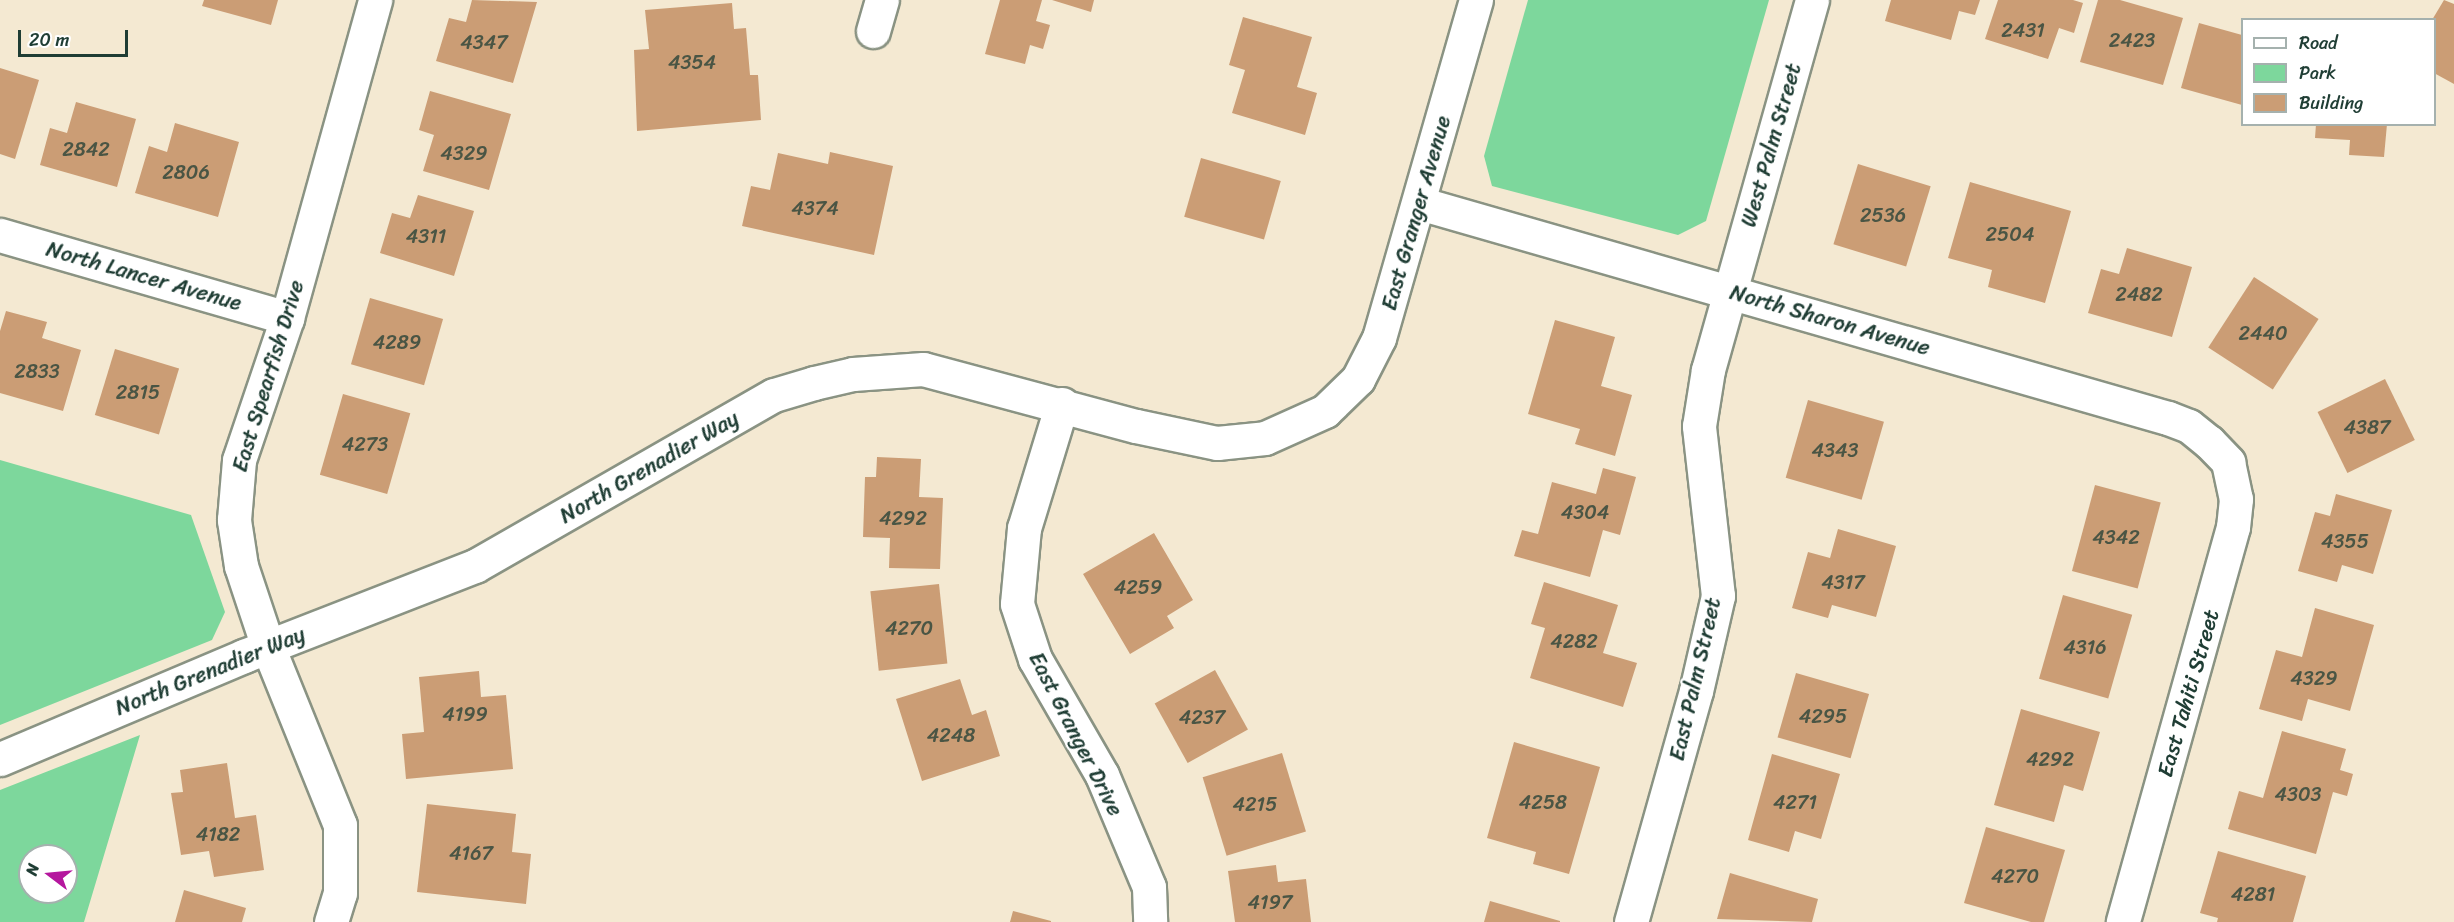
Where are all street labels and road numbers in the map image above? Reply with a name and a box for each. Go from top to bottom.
street label: West Palm Street [1735,59,1807,231]
street label: East Granger Avenue [1376,112,1456,314]
street label: North Lancer Avenue [43,235,245,317]
street label: East Spearfish Drive [226,278,310,474]
street label: North Sharon Avenue [1727,279,1933,361]
street label: North Grenadier Way [555,405,743,529]
street label: East Palm Street [1663,595,1727,763]
street label: East Tahiti Street [2151,606,2225,780]
street label: North Grenadier Way [111,621,309,721]
street label: East Granger Drive [1023,647,1129,821]

